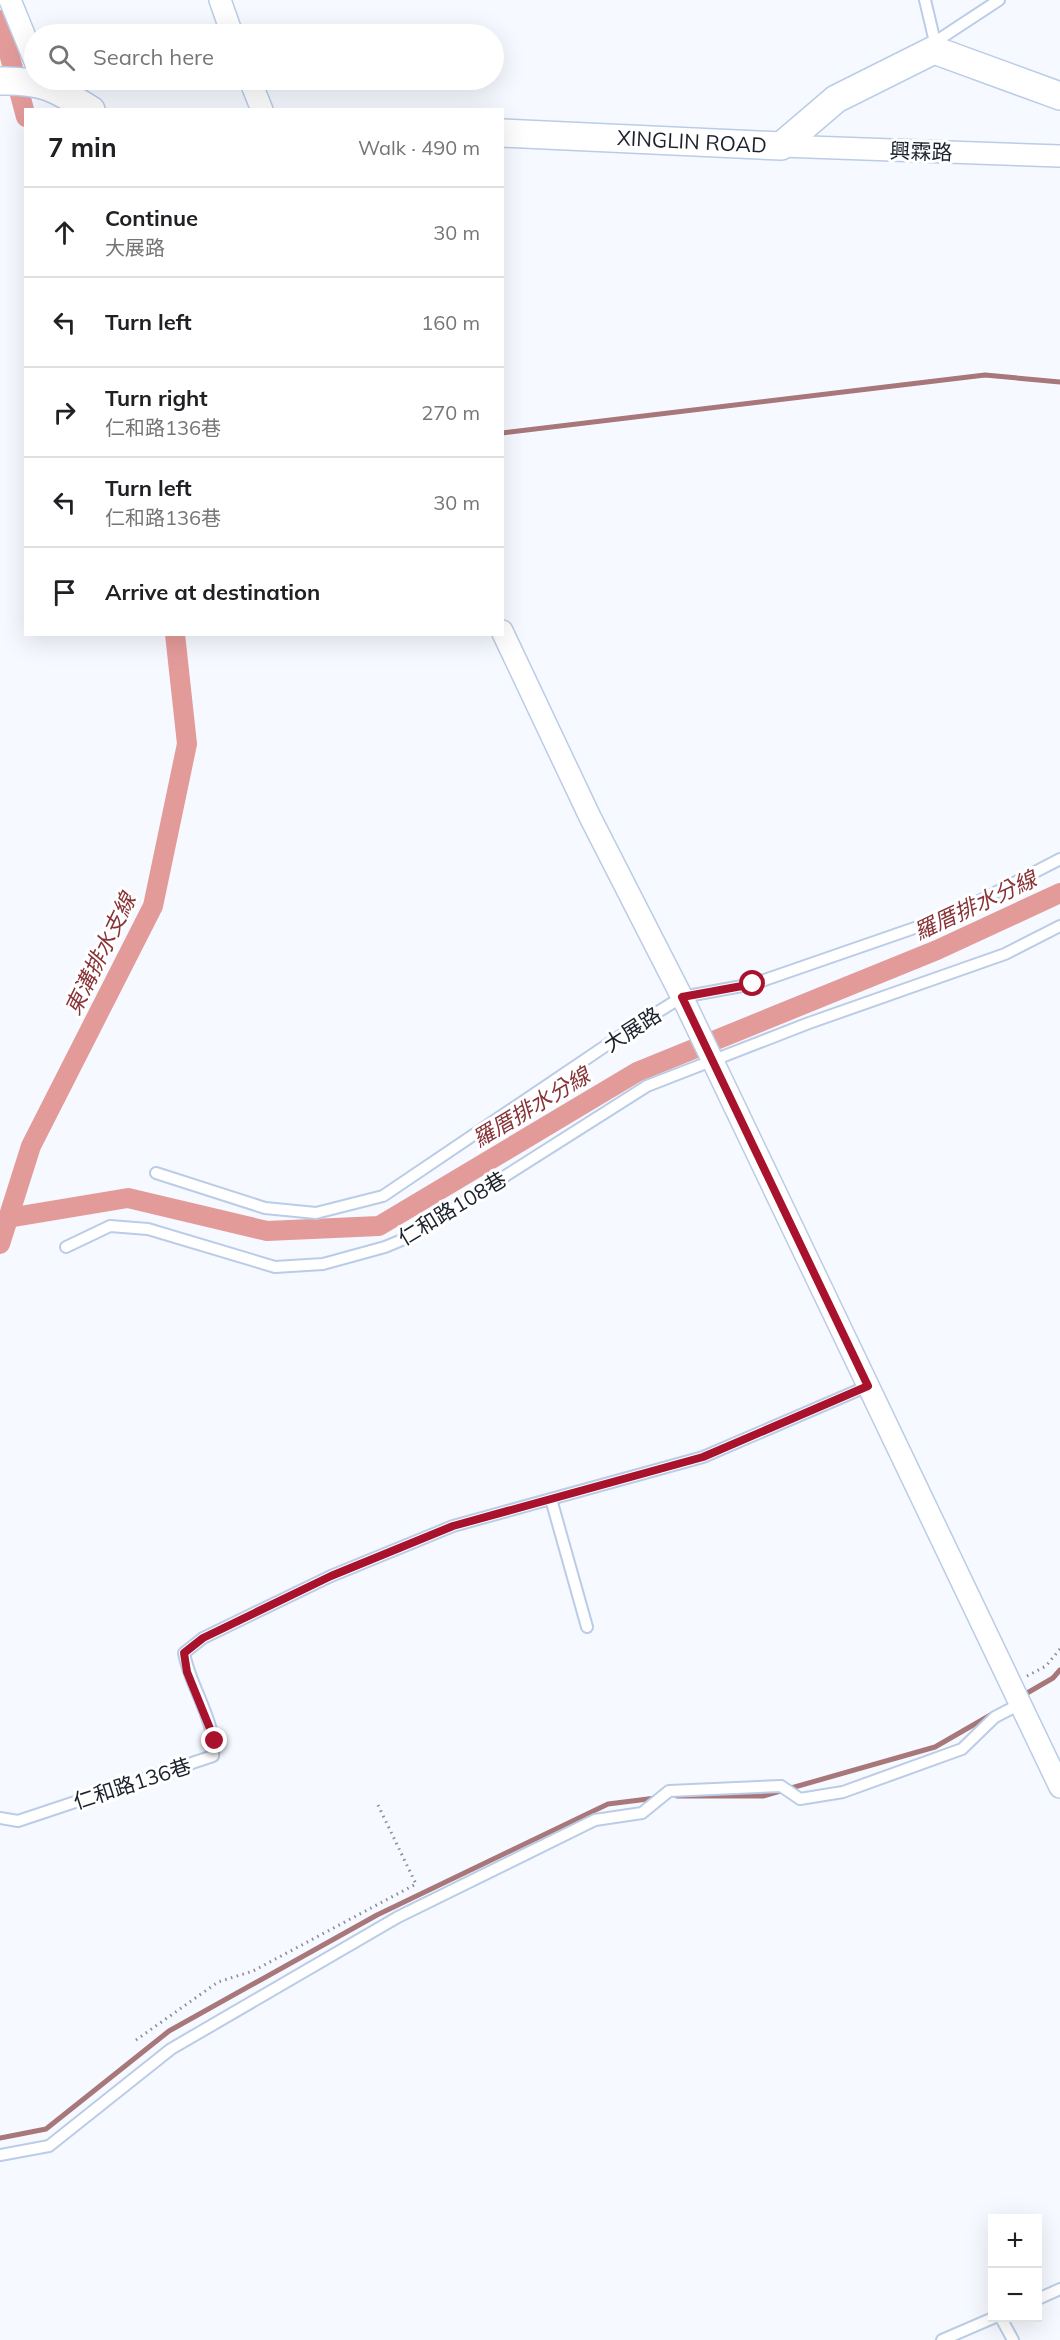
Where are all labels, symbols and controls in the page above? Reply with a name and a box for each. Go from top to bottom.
search box [24,24,504,90]
icon: search [45,41,78,74]
text: Search here [93,43,214,71]
street label: XINGLIN ROAD [617,124,767,158]
text: 7 min [48,131,117,164]
text: Walk · 490 m [358,135,480,160]
street label: 興霖路 [889,137,953,165]
text: Continue [105,204,198,232]
icon: ahead [48,216,81,249]
text: 30 m [433,220,480,245]
text: 大展路 [105,235,165,260]
icon: left [48,306,81,339]
text: Turn left [105,308,192,336]
text: 160 m [421,310,480,335]
text: Turn right [105,384,208,412]
icon: right [48,396,81,429]
text: 270 m [421,400,480,425]
text: 仁和路136巷 [105,415,221,440]
text: Turn left [105,474,192,502]
icon: left [48,486,81,519]
text: 30 m [433,490,480,515]
text: 仁和路136巷 [105,505,221,530]
icon: arrive [48,576,81,609]
text: Arrive at destination [105,578,320,606]
water label: 羅厝排水分線 [909,863,1043,946]
water label: 東溝排水支線 [58,886,143,1019]
route start [739,970,765,996]
street label: 大展路 [599,1001,665,1057]
water label: 羅厝排水分線 [467,1059,597,1153]
street label: 仁和路108巷 [393,1165,511,1251]
route end [201,1727,227,1753]
street label: 仁和路136巷 [70,1752,194,1814]
map controls [988,2214,1042,2322]
button: + [988,2214,1042,2268]
button: − [988,2268,1042,2322]

